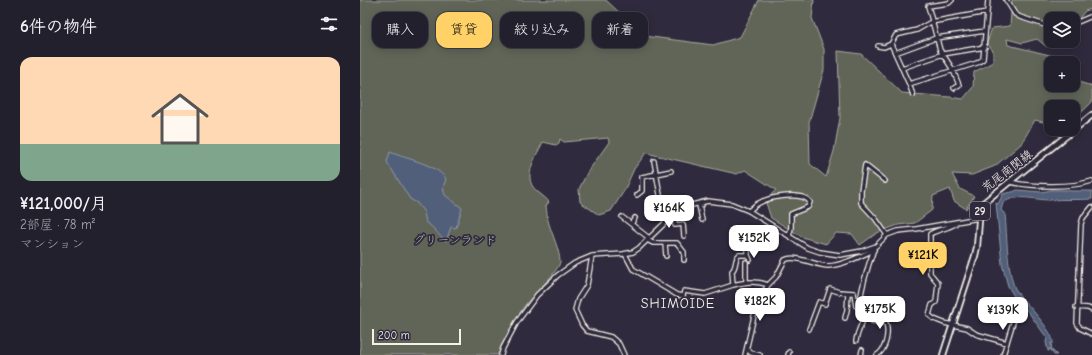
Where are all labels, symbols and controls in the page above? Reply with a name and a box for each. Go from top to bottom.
chip: 購入 [372,12,428,48]
chip: 賃貸 [436,12,492,48]
chip: 絞り込み [500,12,584,48]
chip: 新着 [592,12,648,48]
map controls [1044,12,1080,136]
button: layers [1044,12,1080,48]
icon: filters [318,13,340,35]
text: 6件の物件 [20,17,97,36]
button: + [1044,56,1080,92]
icon: home [144,83,216,155]
button: − [1044,100,1080,136]
street label: 荒尾南関線 [979,147,1035,195]
text: ¥121,000/月 [20,194,107,213]
pin: ¥164K [641,195,697,229]
text: ¥164K [653,200,685,215]
road number: 29 [970,202,990,220]
text: 2部屋 · 78 m² [20,217,95,232]
pin: ¥152K [726,225,782,259]
text: ¥152K [738,230,770,245]
park label: グリーンランド [413,233,497,247]
text: マンション [20,236,84,251]
pin: ¥121K [895,242,951,276]
text: ¥121K [908,247,938,262]
pin: ¥182K [732,288,788,322]
text: ¥182K [744,293,776,308]
district label: SHIMOIDE [641,295,715,312]
pin: ¥175K [852,296,908,330]
pin: ¥139K [975,297,1031,331]
text: ¥175K [864,301,896,316]
text: ¥139K [987,302,1019,317]
scale bar [372,327,461,346]
text: 200 m [378,329,410,342]

